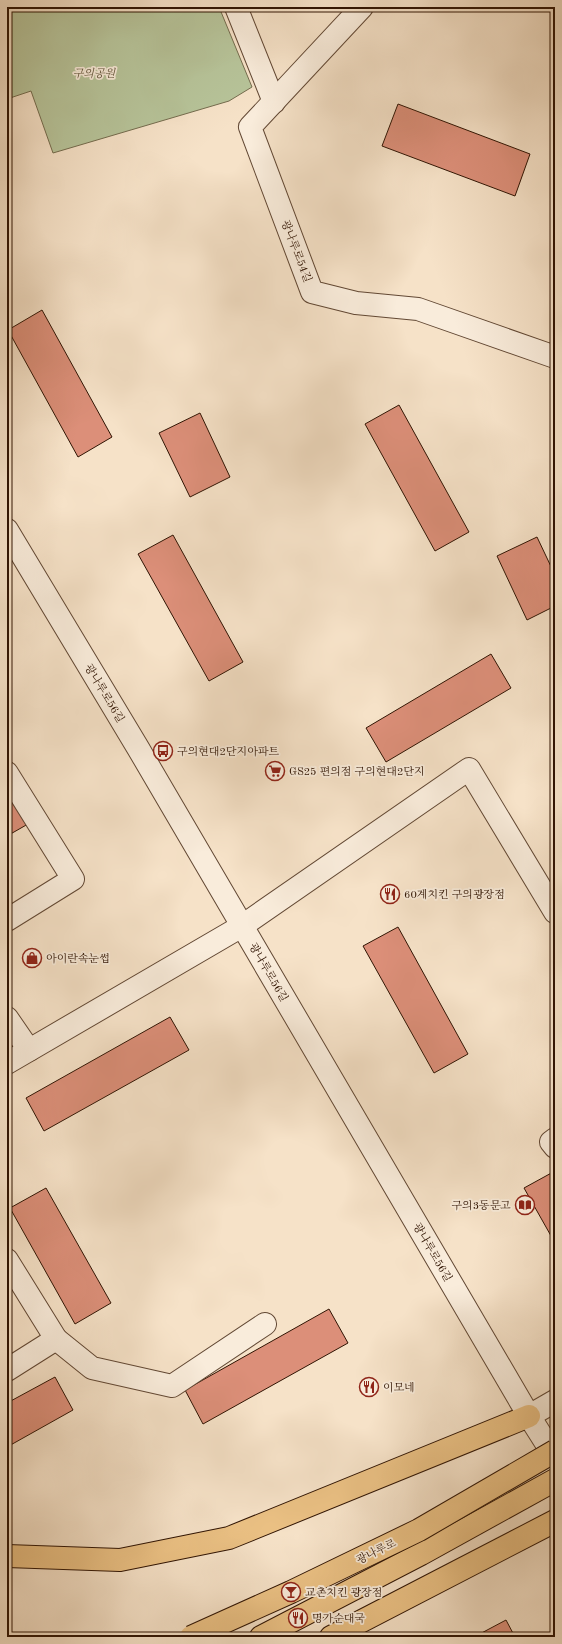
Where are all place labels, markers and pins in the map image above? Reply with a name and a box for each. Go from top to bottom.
bus stop icon: 구의현대2단지아파트 [152,740,174,762]
place label: 구의현대2단지아파트 [177,746,279,758]
supermarket icon: GS25 편의점 구의현대2단지 [264,760,286,782]
place label: GS25 편의점 구의현대2단지 [289,766,425,778]
restaurant icon: 60계치킨 구의광장점 [379,883,401,905]
place label: 60계치킨 구의광장점 [404,889,505,901]
shop icon: 아이란속눈썹 [21,947,43,969]
place label: 아이란속눈썹 [46,952,110,965]
library icon: 구의3동문고 [514,1194,536,1216]
place label: 구의3동문고 [451,1200,511,1212]
restaurant icon: 이모네 [358,1376,380,1398]
place label: 이모네 [383,1382,415,1394]
bar icon: 교촌치킨 광장점 [280,1581,302,1603]
place label: 교촌치킨 광장점 [305,1586,382,1599]
restaurant icon: 명가순대국 [287,1607,309,1629]
place label: 명가순대국 [312,1612,366,1625]

